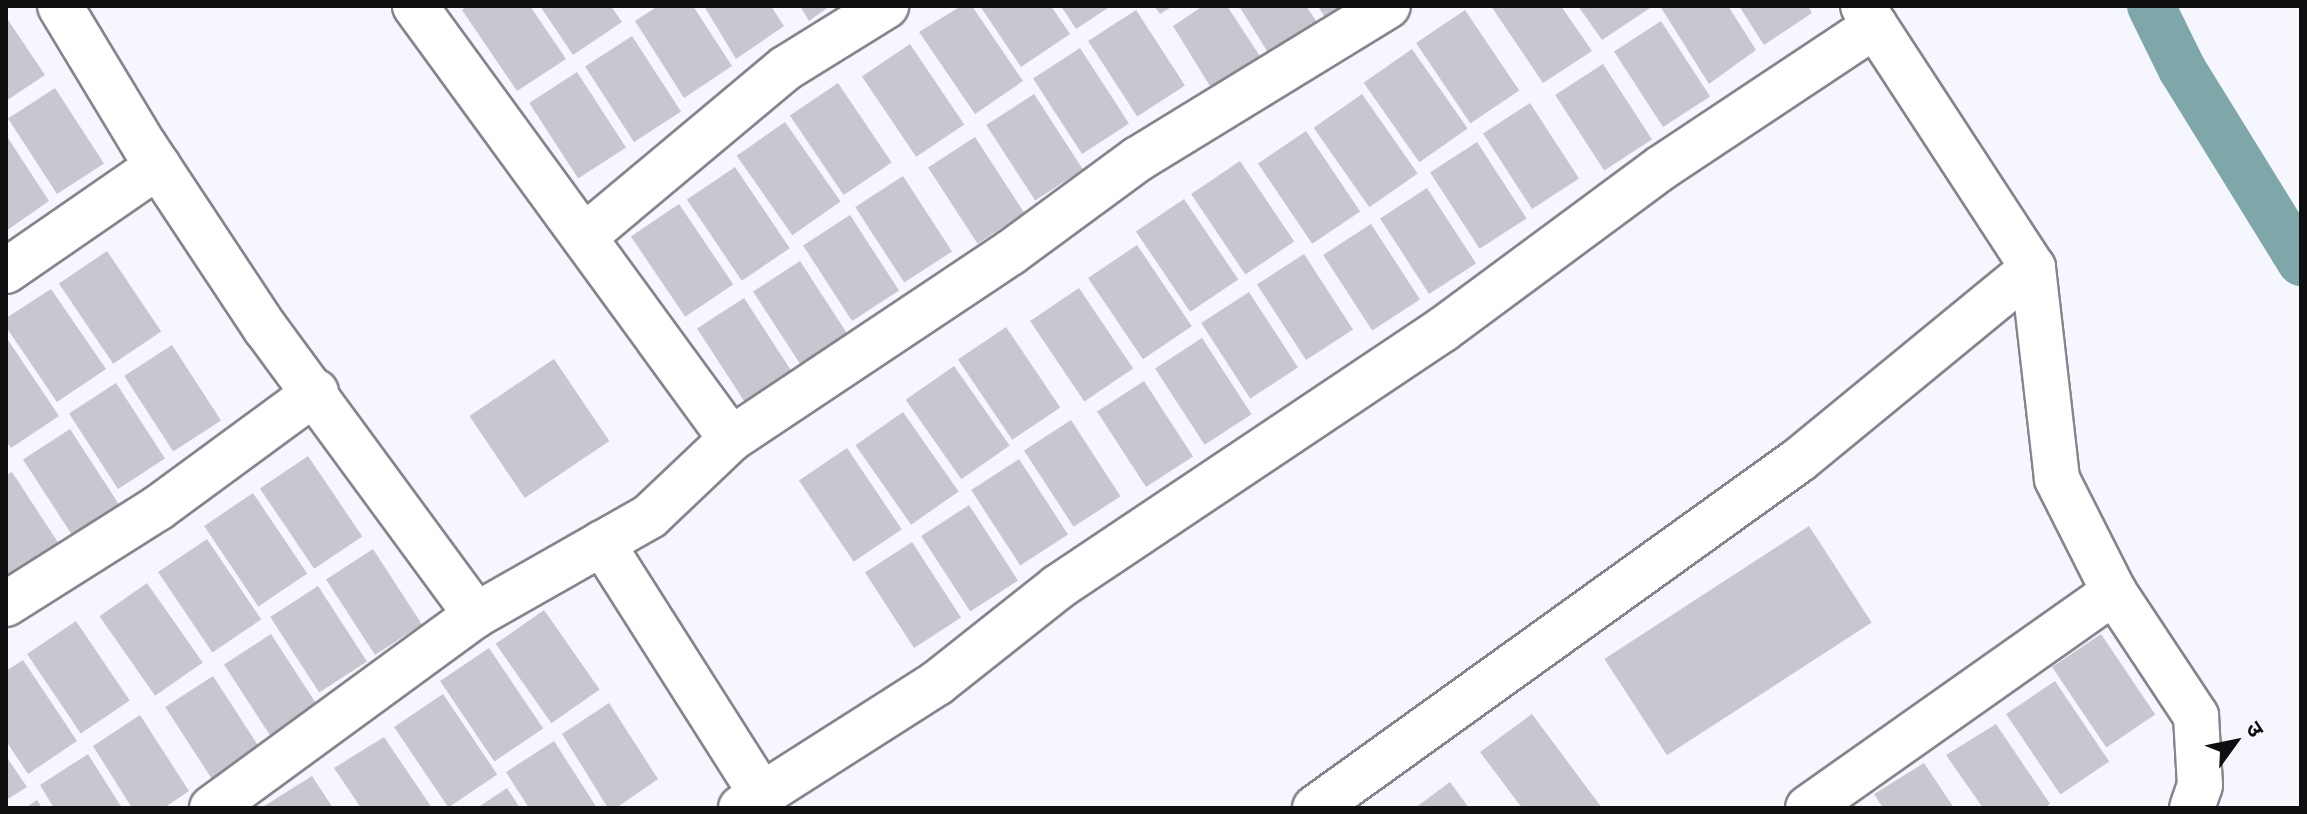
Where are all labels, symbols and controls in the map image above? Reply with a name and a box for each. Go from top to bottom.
north arrow [2195,702,2275,782]
text: उ [2239,715,2271,742]

